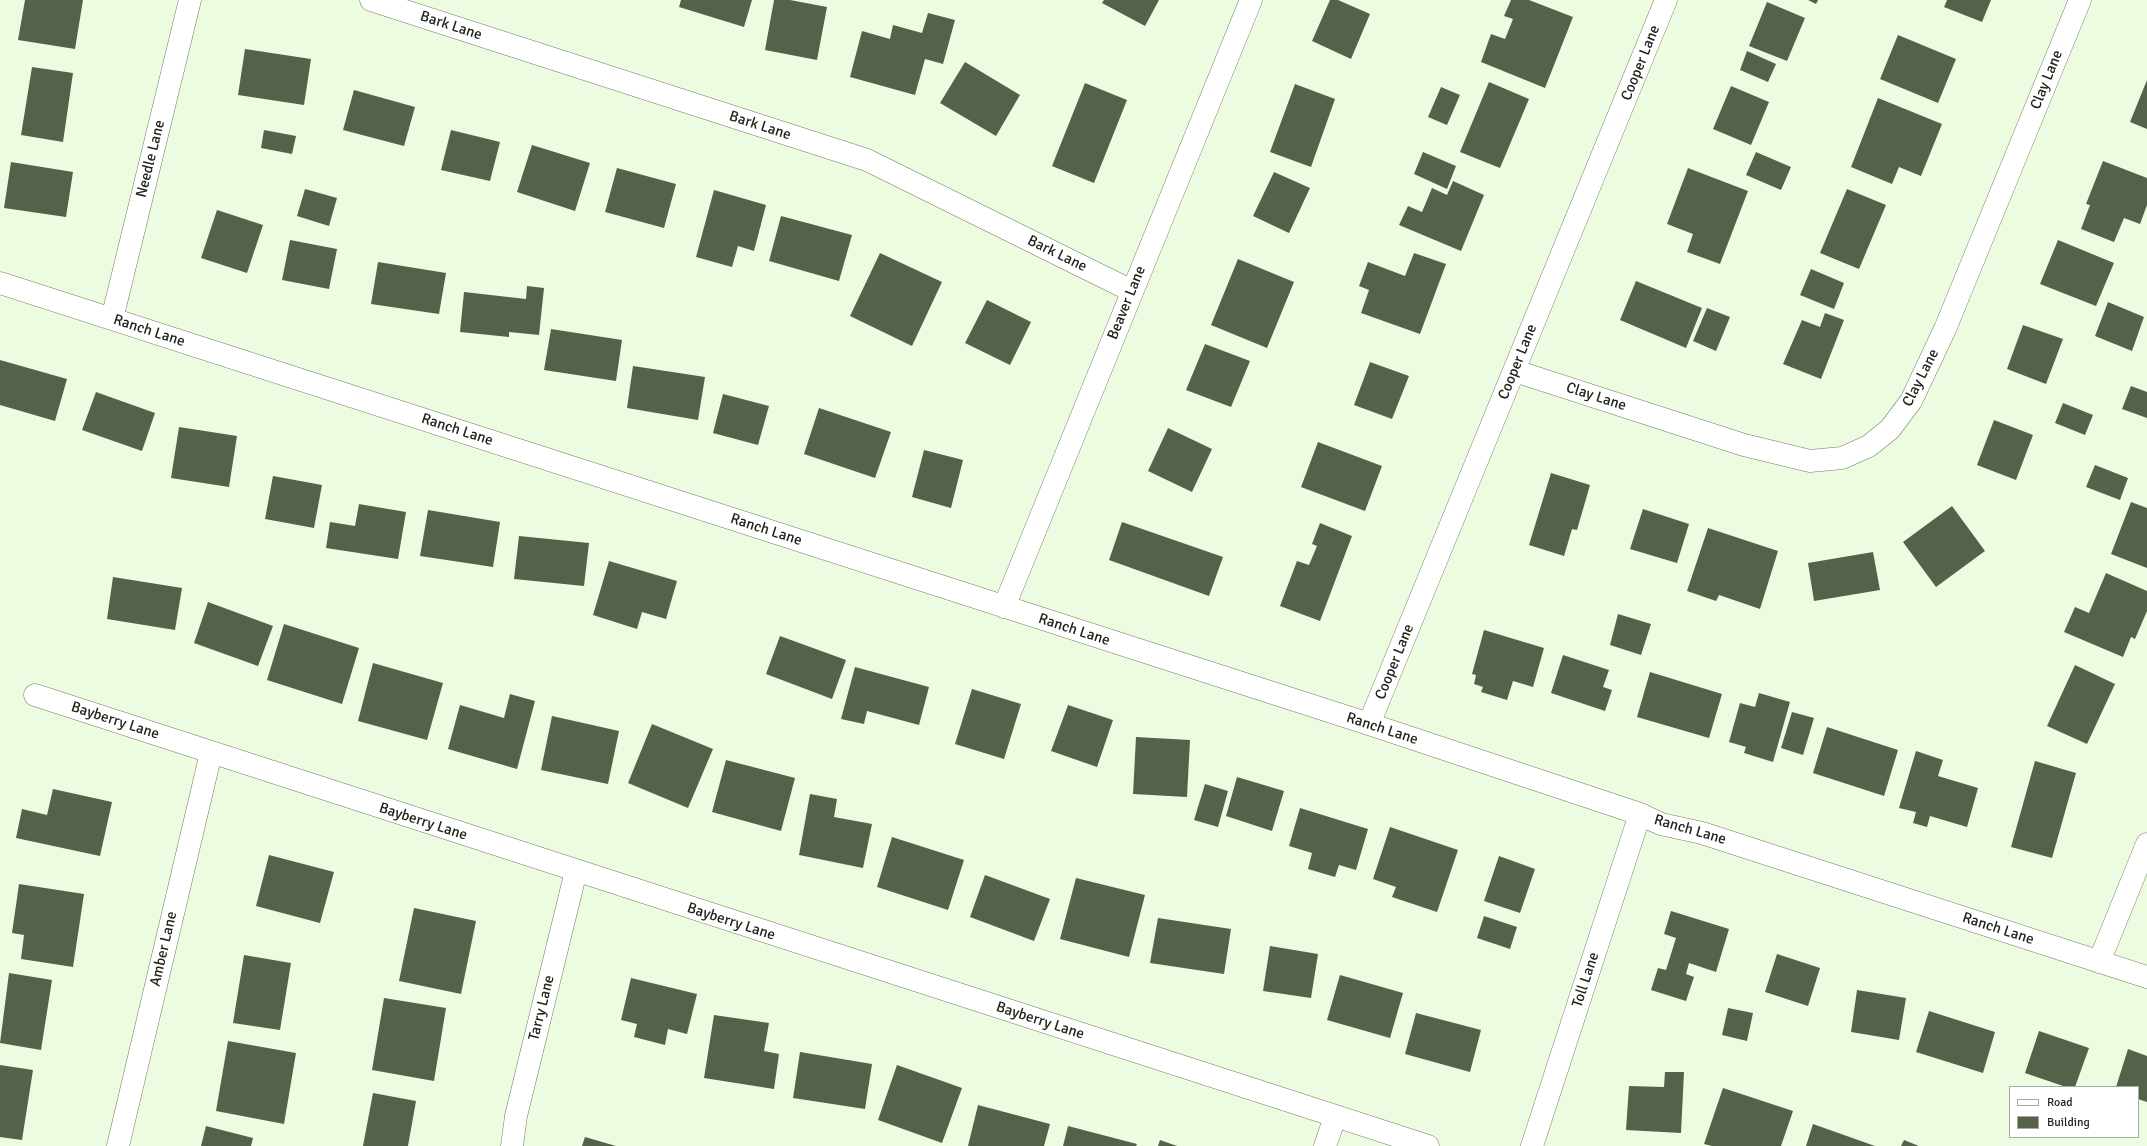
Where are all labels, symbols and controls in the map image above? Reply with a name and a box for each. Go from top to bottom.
street label: Bark Lane [418,8,484,44]
street label: Cooper Lane [1618,23,1664,103]
street label: Clay Lane [2027,48,2067,112]
street label: Bark Lane [727,108,793,144]
street label: Needle Lane [133,118,169,200]
street label: Bark Lane [1024,232,1090,276]
street label: Beaver Lane [1104,264,1150,342]
street label: Ranch Lane [111,311,187,351]
street label: Cooper Lane [1495,322,1541,402]
street label: Clay Lane [1899,346,1943,410]
street label: Clay Lane [1564,379,1628,415]
street label: Ranch Lane [419,410,495,450]
street label: Ranch Lane [728,510,804,550]
street label: Ranch Lane [1036,610,1112,650]
street label: Cooper Lane [1372,622,1418,702]
street label: Bayberry Lane [69,698,161,744]
street label: Ranch Lane [1344,709,1420,749]
street label: Bayberry Lane [377,799,469,845]
street label: Ranch Lane [1652,811,1728,849]
street label: Bayberry Lane [685,899,777,945]
street label: Ranch Lane [1960,909,2036,949]
street label: Amber Lane [147,910,181,988]
street label: Toll Lane [1569,950,1603,1010]
street label: Tarry Lane [525,974,559,1042]
street label: Bayberry Lane [994,998,1086,1044]
legend [2009,1086,2139,1138]
text: Road [2047,1095,2073,1110]
text: Building [2047,1115,2090,1130]

